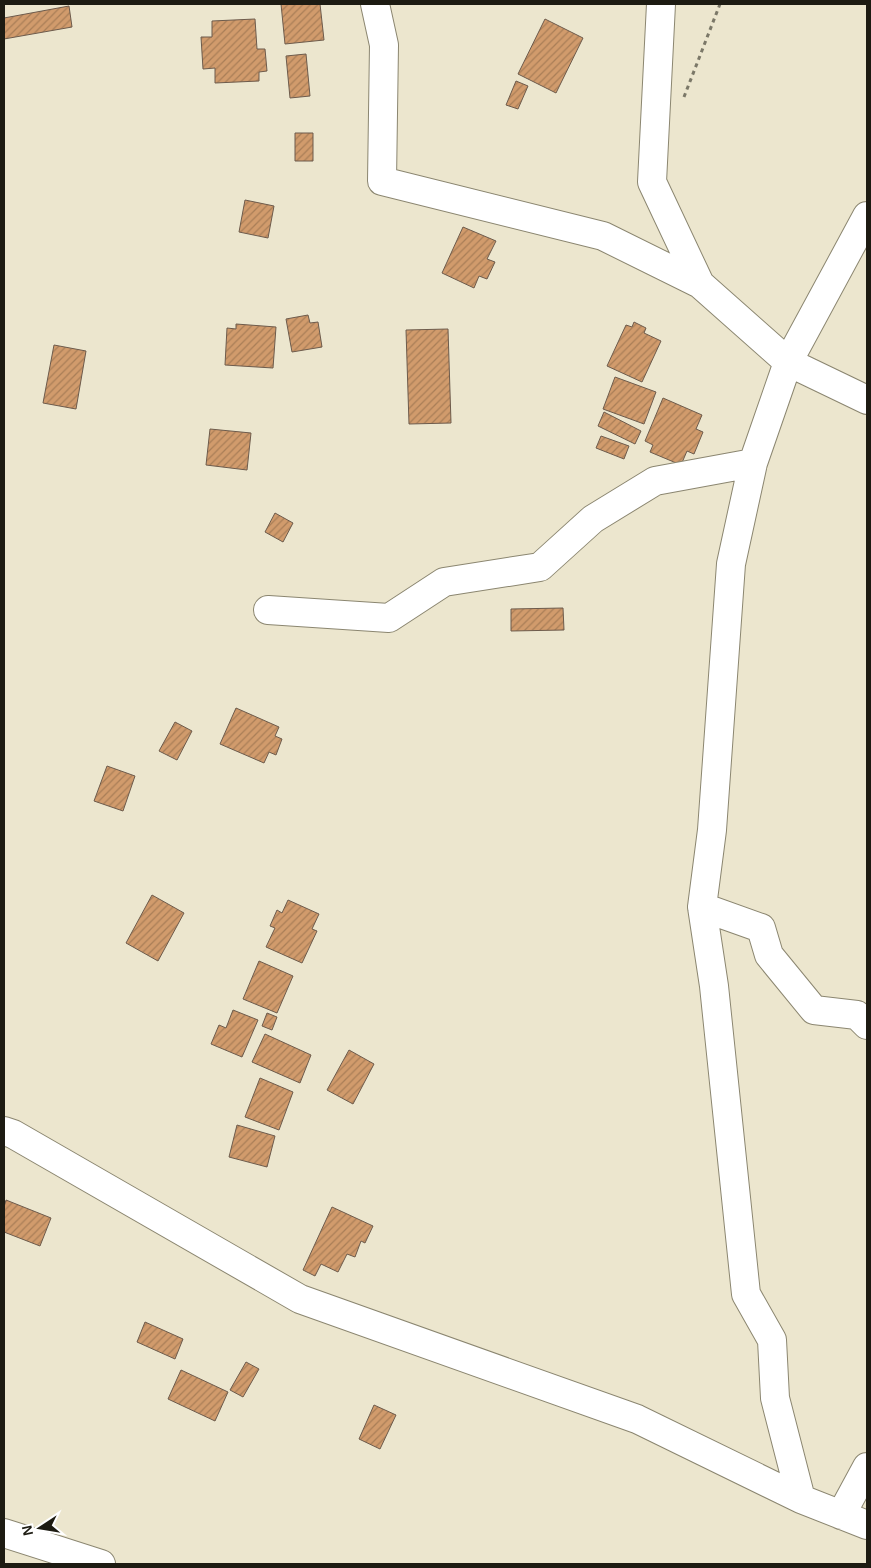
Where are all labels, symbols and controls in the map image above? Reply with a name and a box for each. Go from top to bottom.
north arrow [15,1503,65,1553]
text: N [18,1524,36,1537]

